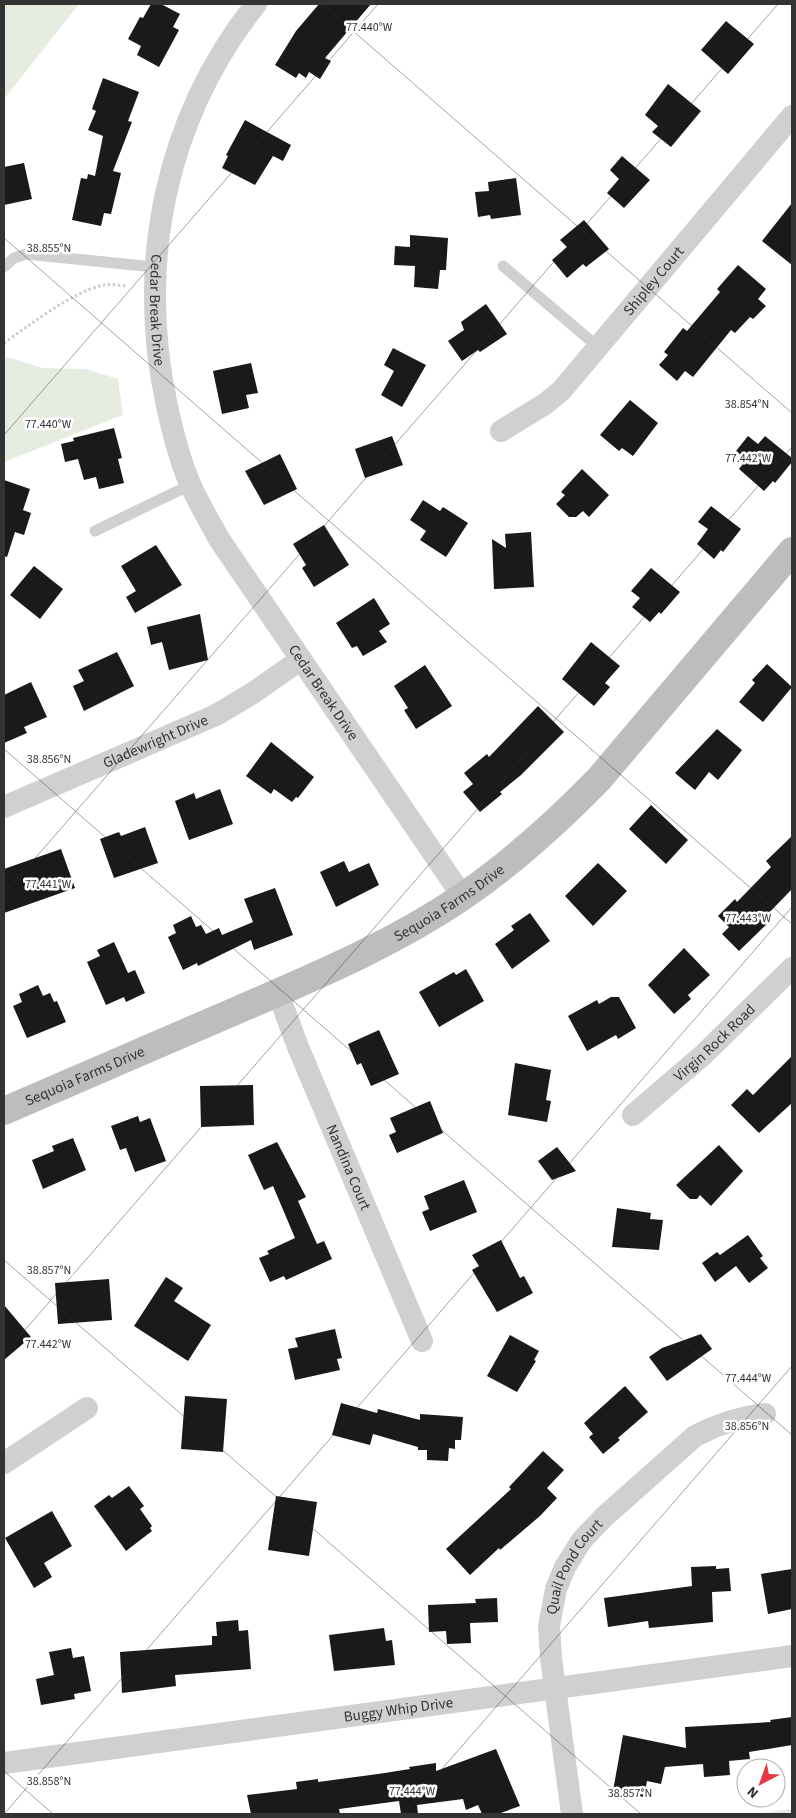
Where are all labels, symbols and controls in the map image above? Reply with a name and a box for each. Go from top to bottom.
text: 77.440°W [346,19,393,36]
text: 38.855°N [27,240,71,257]
street label: Shipley Court [618,242,689,320]
street label: Cedar Break Drive [145,253,170,367]
text: 38.854°N [725,396,769,413]
text: 77.440°W [25,416,72,433]
text: 77.442°W [725,450,772,467]
street label: Cedar Break Drive [283,640,364,745]
street label: Gladewright Drive [100,709,211,773]
text: 38.856°N [27,751,71,768]
street label: Sequoia Farms Drive [390,859,509,947]
text: 77.441°W [25,876,72,893]
text: 77.443°W [725,910,772,927]
street label: Virgin Rock Road [669,999,760,1086]
street label: Sequoia Farms Drive [22,1041,148,1111]
street label: Nandina Court [321,1121,376,1213]
text: 38.857°N [27,1262,71,1279]
text: 77.442°W [25,1336,72,1353]
text: 77.444°W [725,1370,772,1387]
text: 38.856°N [725,1418,769,1435]
street label: Quail Pond Court [541,1514,607,1616]
street label: Buggy Whip Drive [342,1692,454,1727]
north arrow [736,1758,786,1808]
text: 38.858°N [27,1773,71,1790]
text: N [743,1781,763,1803]
text: 77.444°W [389,1783,436,1800]
text: 38.857°N [608,1785,652,1802]

